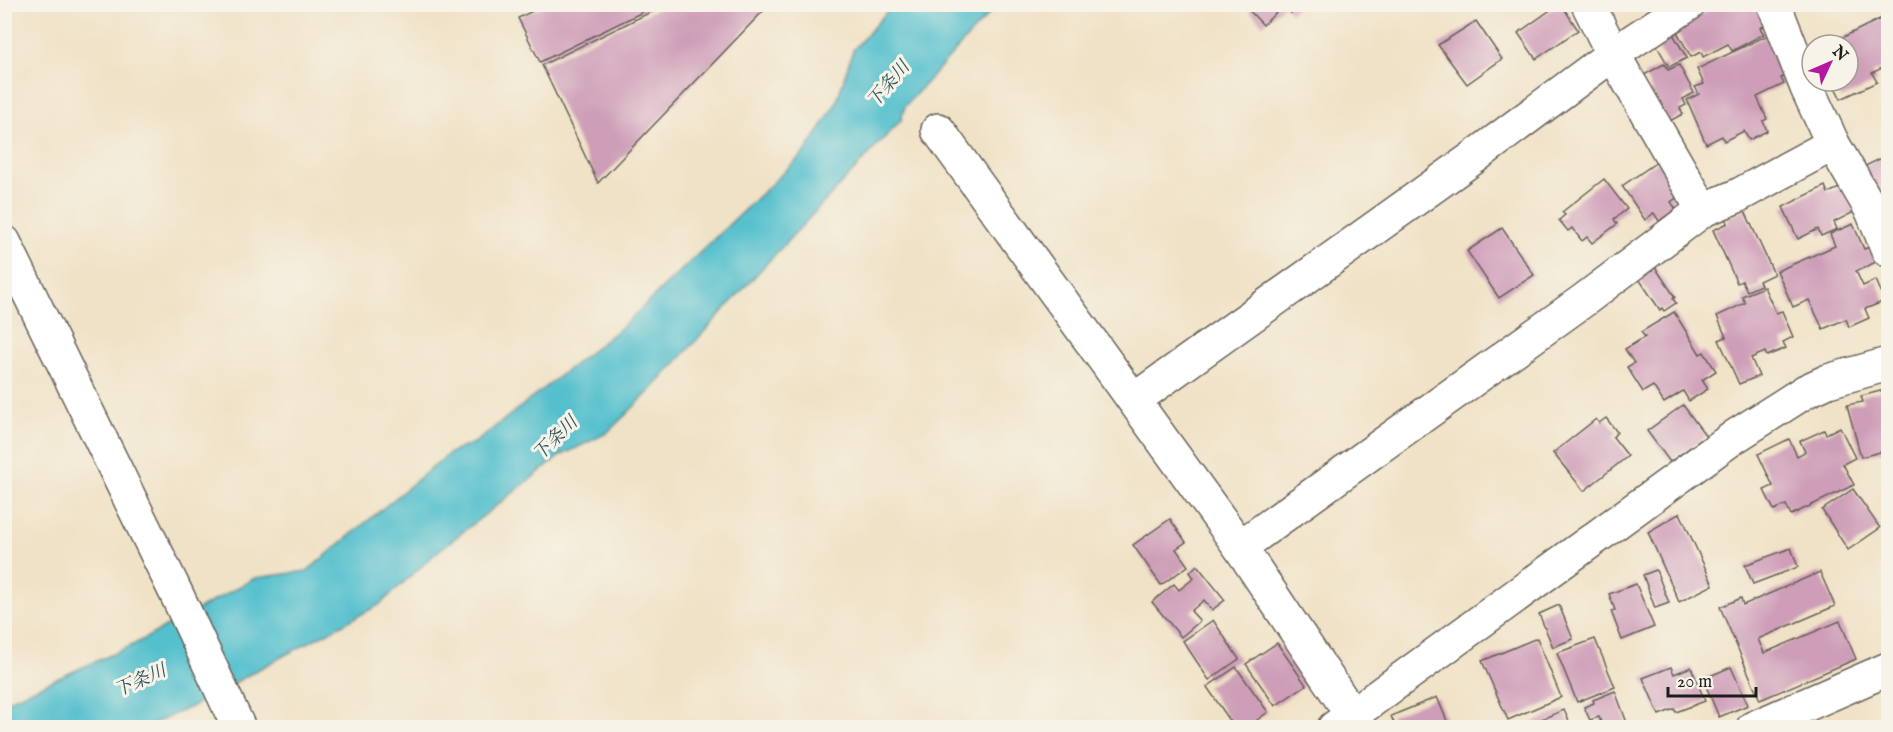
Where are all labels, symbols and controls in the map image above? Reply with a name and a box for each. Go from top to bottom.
north arrow [1800,33,1860,93]
text: N [1827,41,1851,66]
water label: 下条川 [863,55,917,113]
water label: 下条川 [529,410,585,466]
water label: 下条川 [111,659,172,703]
scale bar [1668,660,1756,698]
text: 20 m [1677,671,1712,694]

